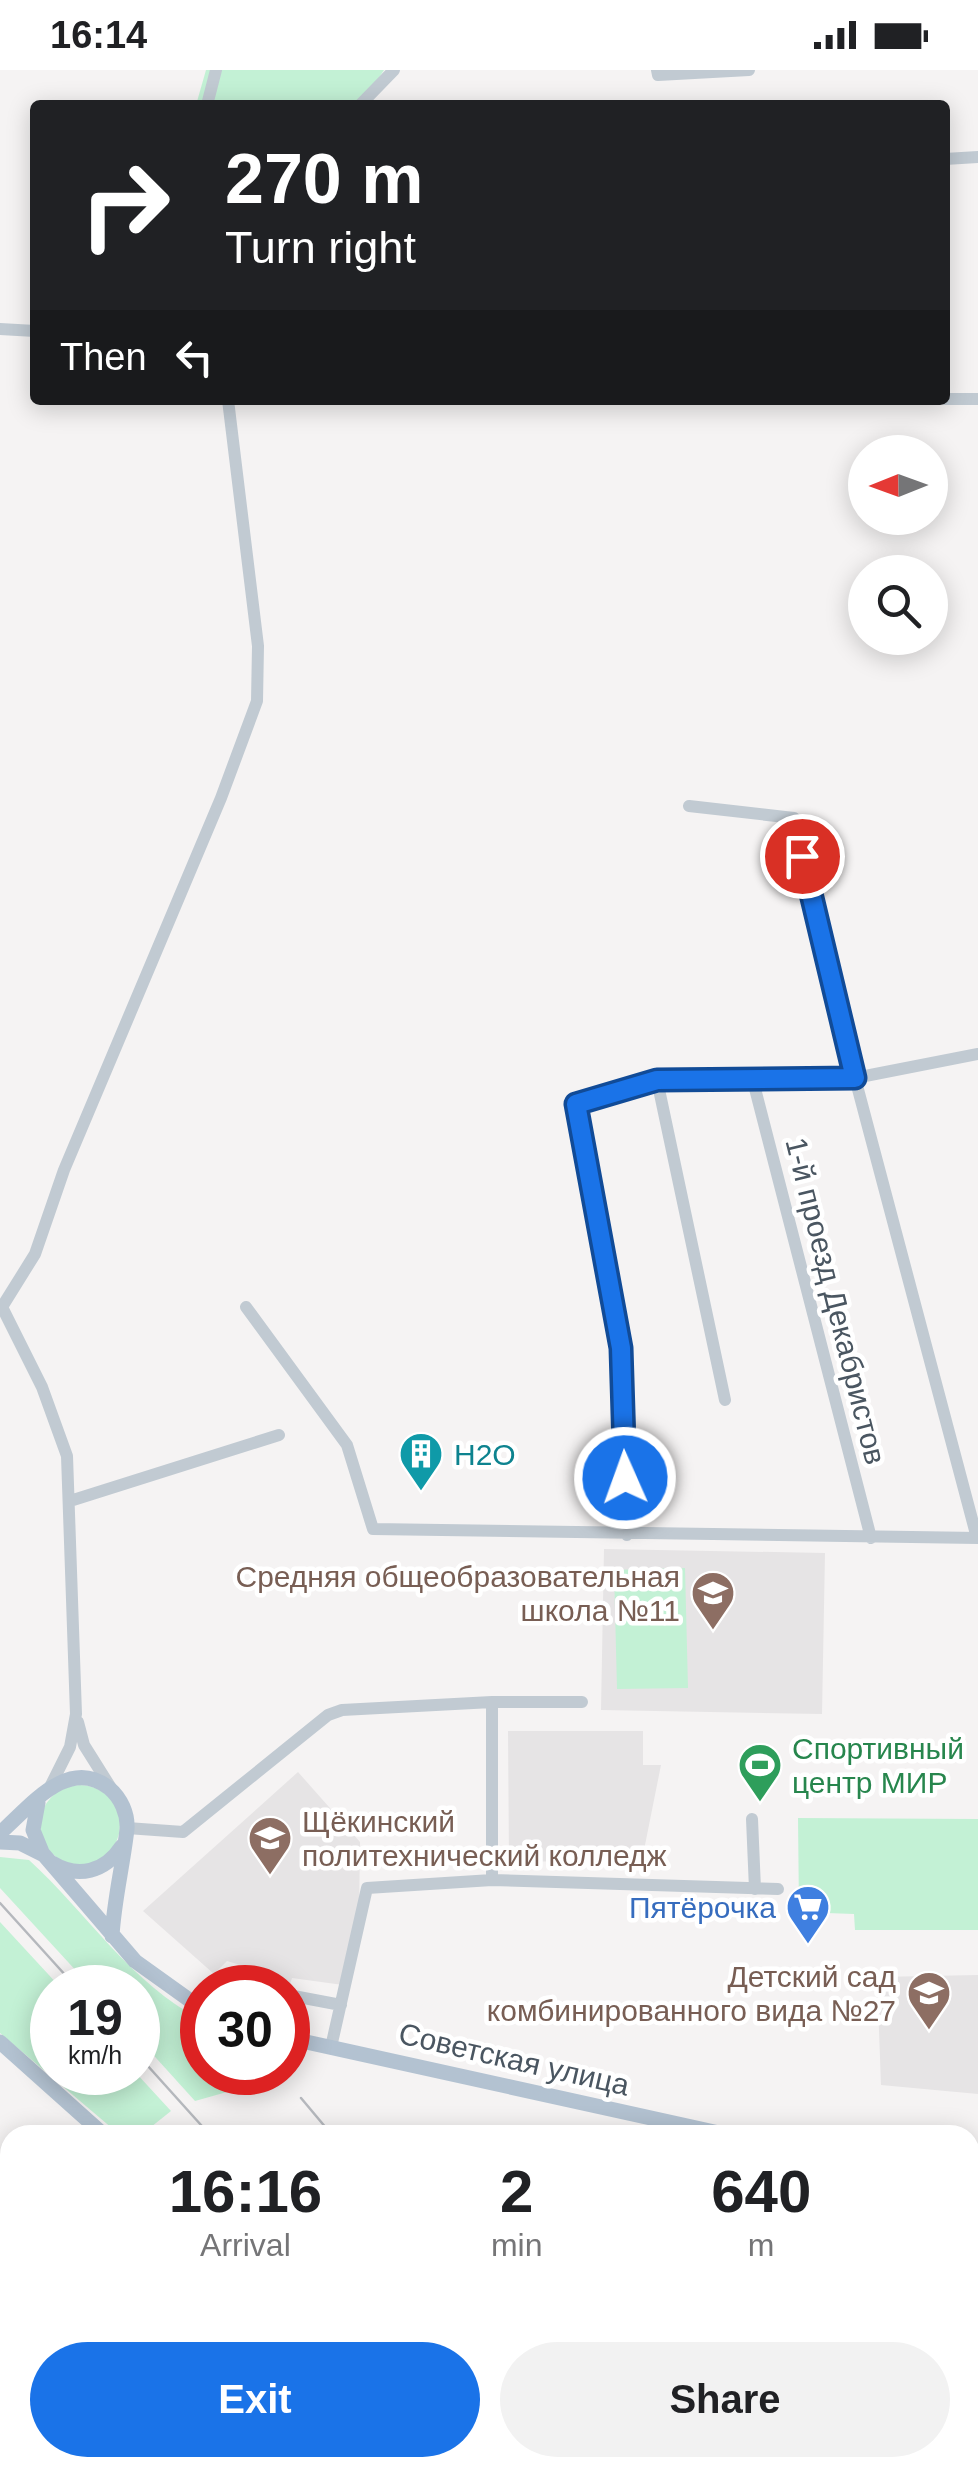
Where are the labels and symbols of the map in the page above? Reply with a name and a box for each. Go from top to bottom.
north arrow [848,435,948,535]
pin [760,814,845,899]
street label: 1-й проезд Декабристов [779,1134,893,1468]
position arrow [573,1426,677,1530]
building icon: Н2О [398,1431,444,1492]
place label: Н2О [454,1438,516,1471]
place label: Средняя общеобразовательная школа №11 [235,1560,680,1627]
school or university icon: Средняя общеобразовательная школа №11 [690,1570,736,1631]
place label: Спортивный центр МИР [792,1732,964,1799]
sports icon: Спортивный центр МИР [737,1742,783,1803]
place label: Щёкинский политехнический колледж [302,1805,667,1872]
school or university icon: Щёкинский политехнический колледж [247,1815,293,1876]
supermarket icon: Пятёрочка [785,1884,831,1945]
place label: Пятёрочка [629,1891,776,1924]
place label: Детский сад комбинированного вида №27 [487,1960,896,2027]
speed limit sign: 30 [180,1965,310,2095]
school or university icon: Детский сад комбинированного вида №27 [906,1970,952,2031]
street label: Советская улица [396,2016,633,2102]

